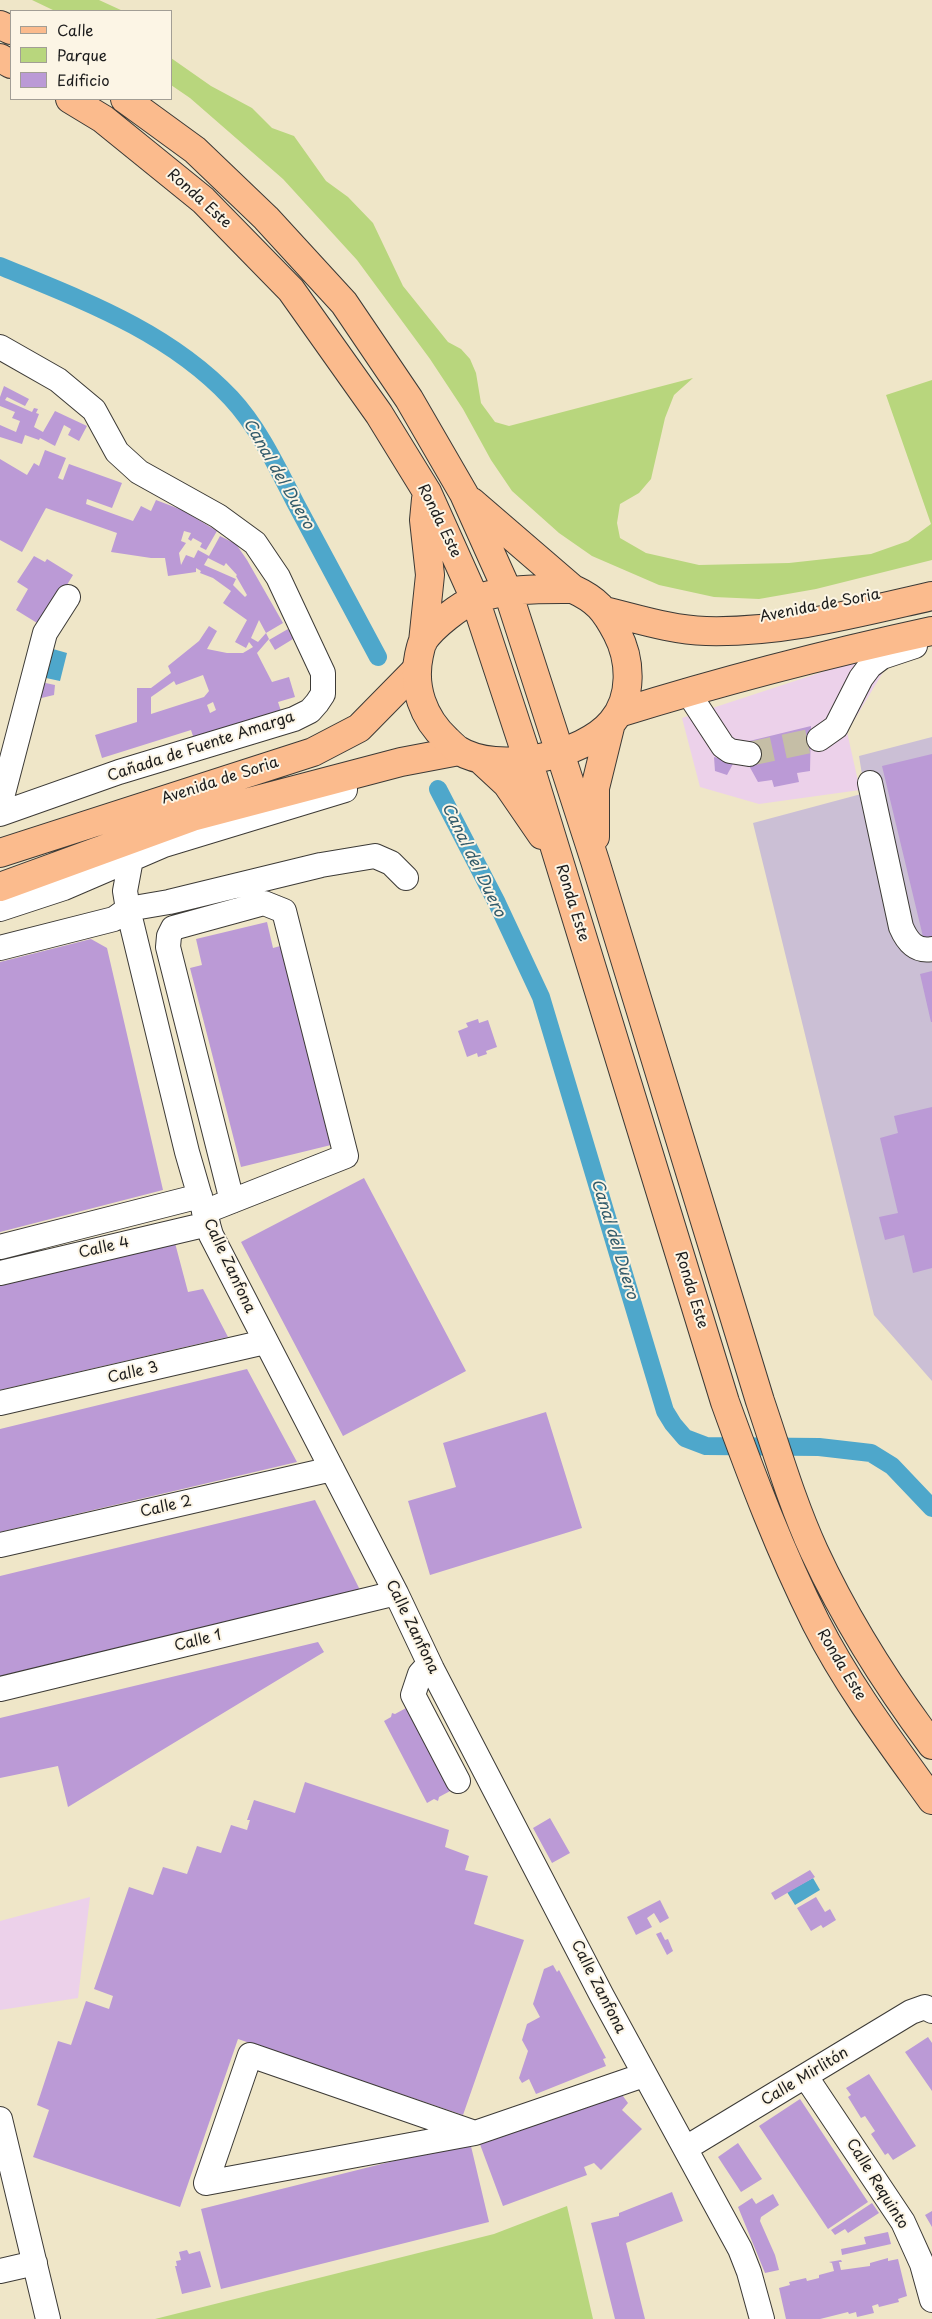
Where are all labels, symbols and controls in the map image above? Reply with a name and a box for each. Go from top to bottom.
legend [10,10,172,100]
text: Calle [57,18,94,41]
text: Parque [57,43,107,66]
text: Edificio [57,68,110,91]
street label: Ronda Este [163,166,235,232]
water label: Canal del Duero [239,415,317,533]
street label: Ronda Este [413,481,465,561]
street label: Avenida de Soria [758,586,882,626]
street label: Cañada de Fuente Amarga [105,708,297,786]
street label: Avenida de Soria [159,754,281,808]
water label: Canal del Duero [437,800,509,920]
street label: Ronda Este [552,862,592,944]
water label: Canal del Duero [587,1177,641,1301]
street label: Calle Zanfona [199,1216,259,1316]
street label: Calle 4 [77,1233,131,1263]
street label: Ronda Este [671,1249,711,1331]
street label: Calle 3 [106,1358,160,1388]
street label: Calle 2 [139,1492,193,1522]
street label: Calle Zanfona [382,1577,442,1677]
street label: Calle 1 [172,1626,224,1656]
street label: Ronda Este [813,1626,869,1704]
street label: Calle Zanfona [567,1937,629,2037]
street label: Calle Mirlitón [758,2044,852,2110]
street label: Calle Requinto [842,2136,912,2232]

